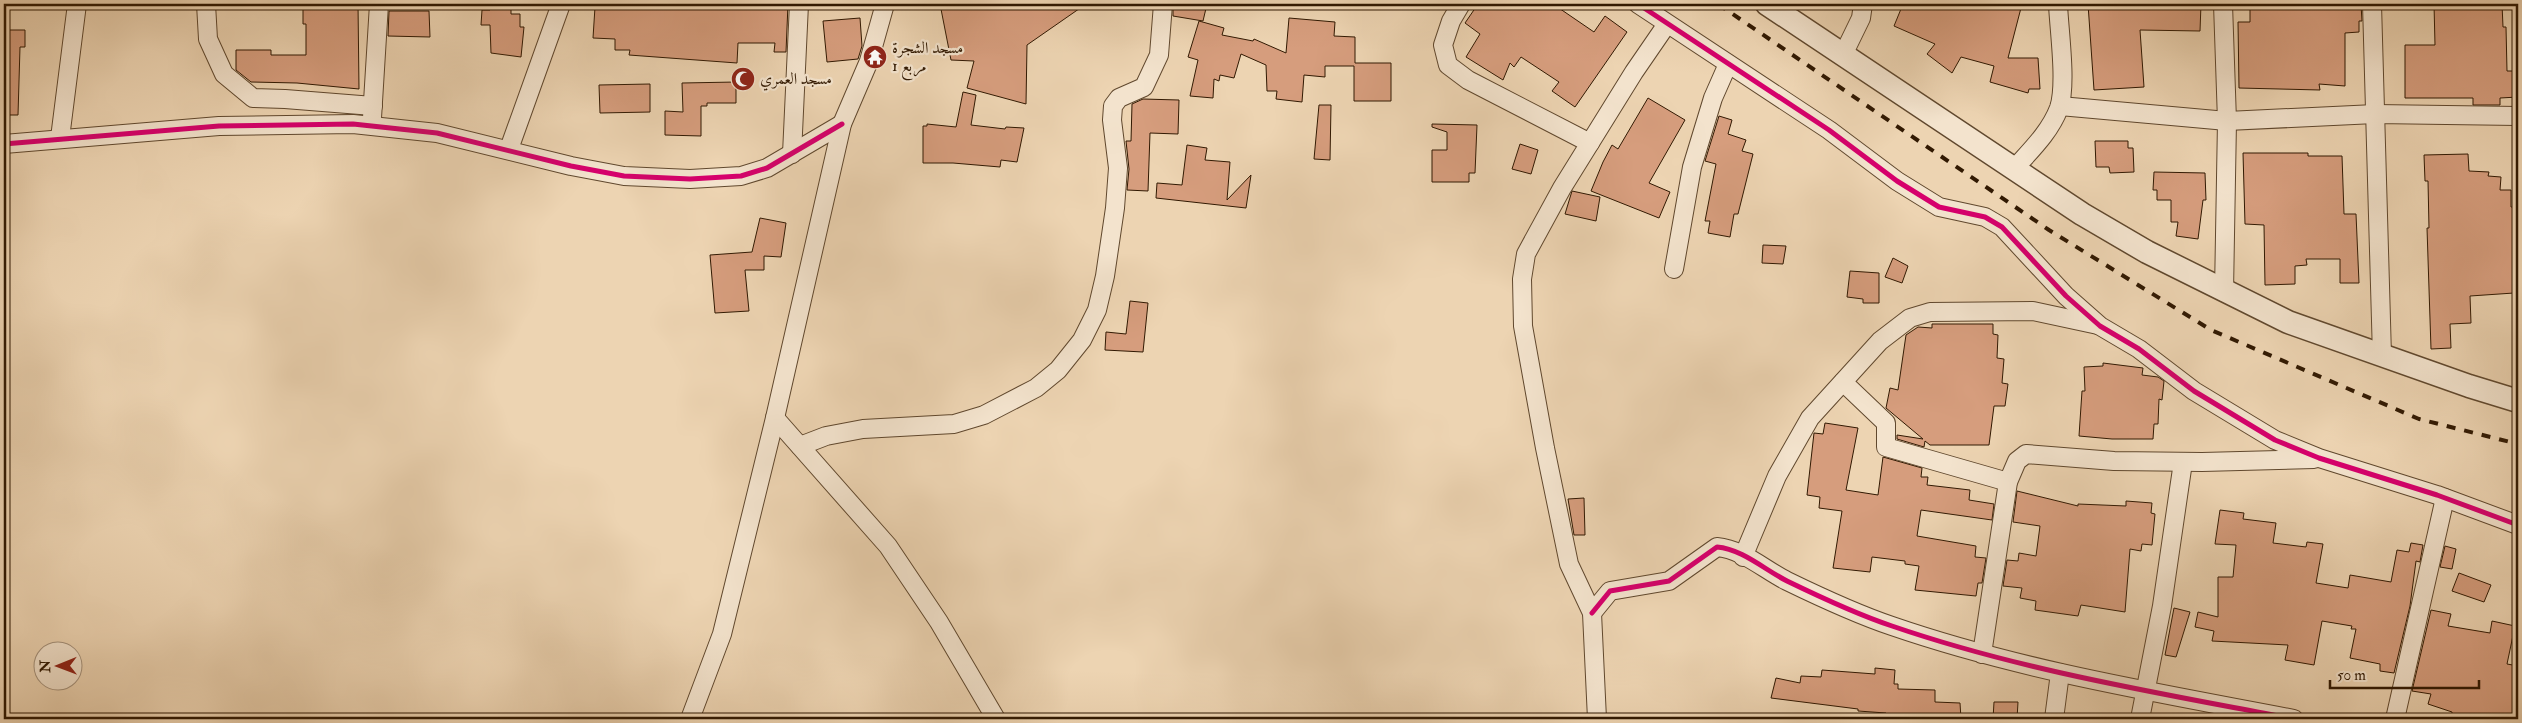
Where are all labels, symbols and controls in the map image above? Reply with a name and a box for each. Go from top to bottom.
place label: مسجد الشجرة مربع 1 [892,38,963,81]
temple icon: مسجد الشجرة مربع 1 [862,44,888,70]
mosque icon: مسجد العمري [730,66,756,92]
place label: مسجد العمري [760,69,832,91]
north arrow [32,640,82,690]
scale bar [2330,658,2478,690]
text: N [37,659,54,674]
text: 50 m [2337,666,2366,685]

